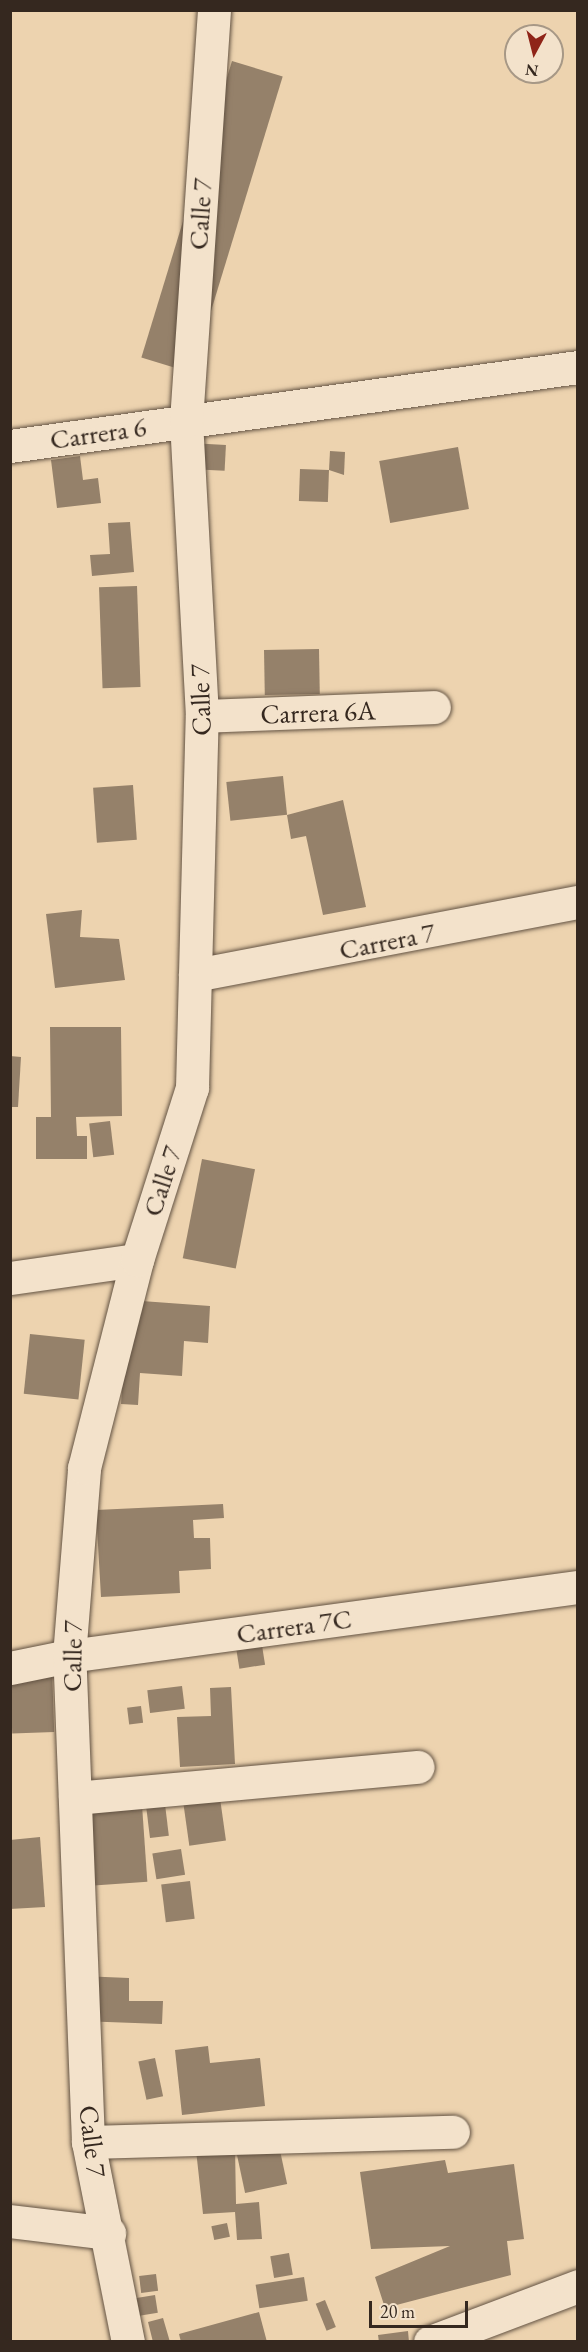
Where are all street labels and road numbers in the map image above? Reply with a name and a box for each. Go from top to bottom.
street label: Calle 7 [181,177,219,251]
street label: Carrera 6 [48,410,148,456]
street label: Calle 7 [183,664,217,736]
street label: Carrera 6A [260,694,376,730]
street label: Carrera 7 [336,916,438,966]
street label: Calle 7 [136,1142,188,1220]
street label: Carrera 7C [234,1602,354,1650]
street label: Calle 7 [55,1620,89,1692]
street label: Calle 7 [73,2103,113,2179]

